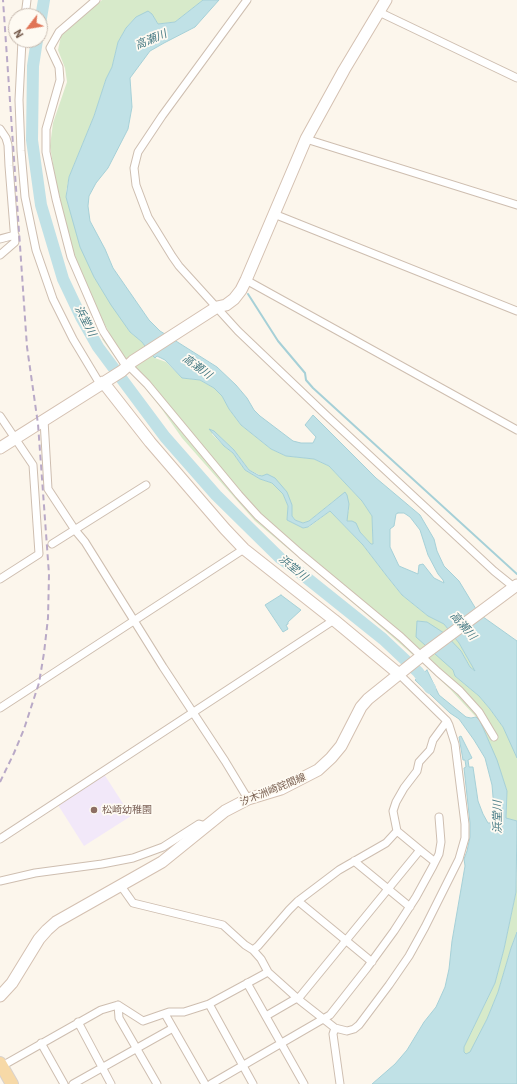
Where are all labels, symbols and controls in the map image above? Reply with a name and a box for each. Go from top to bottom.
north arrow [8,8,48,48]
text: N [11,27,27,41]
water label: 高瀬川 [133,27,169,53]
water label: 浜堂川 [72,303,98,339]
water label: 高瀬川 [180,352,214,382]
water label: 浜堂川 [276,552,310,584]
water label: 高瀬川 [447,609,479,643]
street label: 汐木洲崎詫間線 [238,771,308,809]
water label: 浜堂川 [491,801,505,833]
place label: 松崎幼稚園 [102,804,152,816]
marker: 松崎幼稚園 [89,805,99,815]

